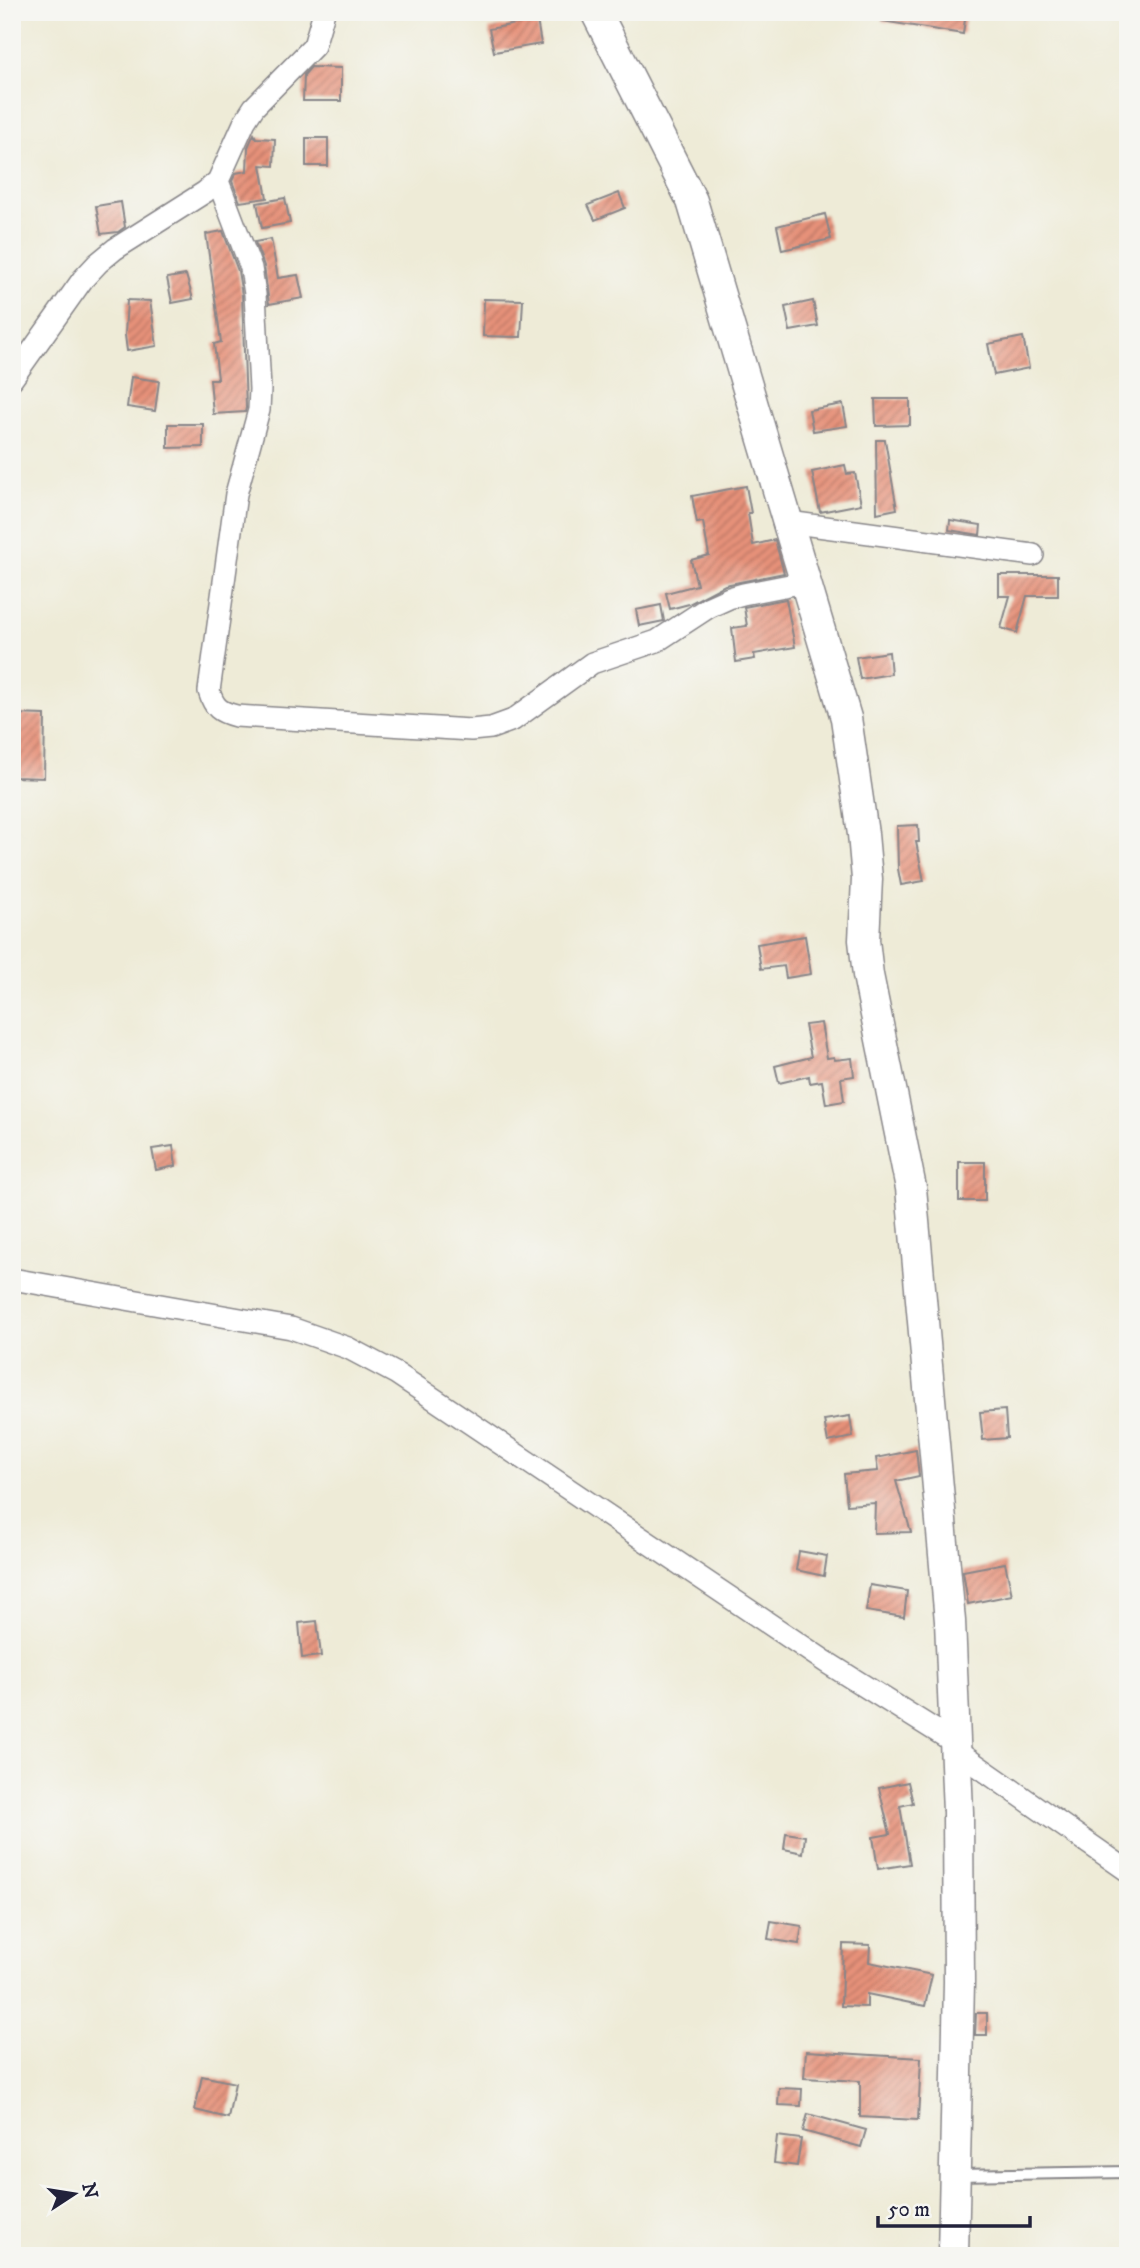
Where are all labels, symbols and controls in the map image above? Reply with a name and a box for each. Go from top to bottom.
north arrow [38,2160,108,2230]
text: N [76,2181,102,2201]
scale bar [878,2184,1030,2228]
text: 50 m [888,2197,930,2223]

